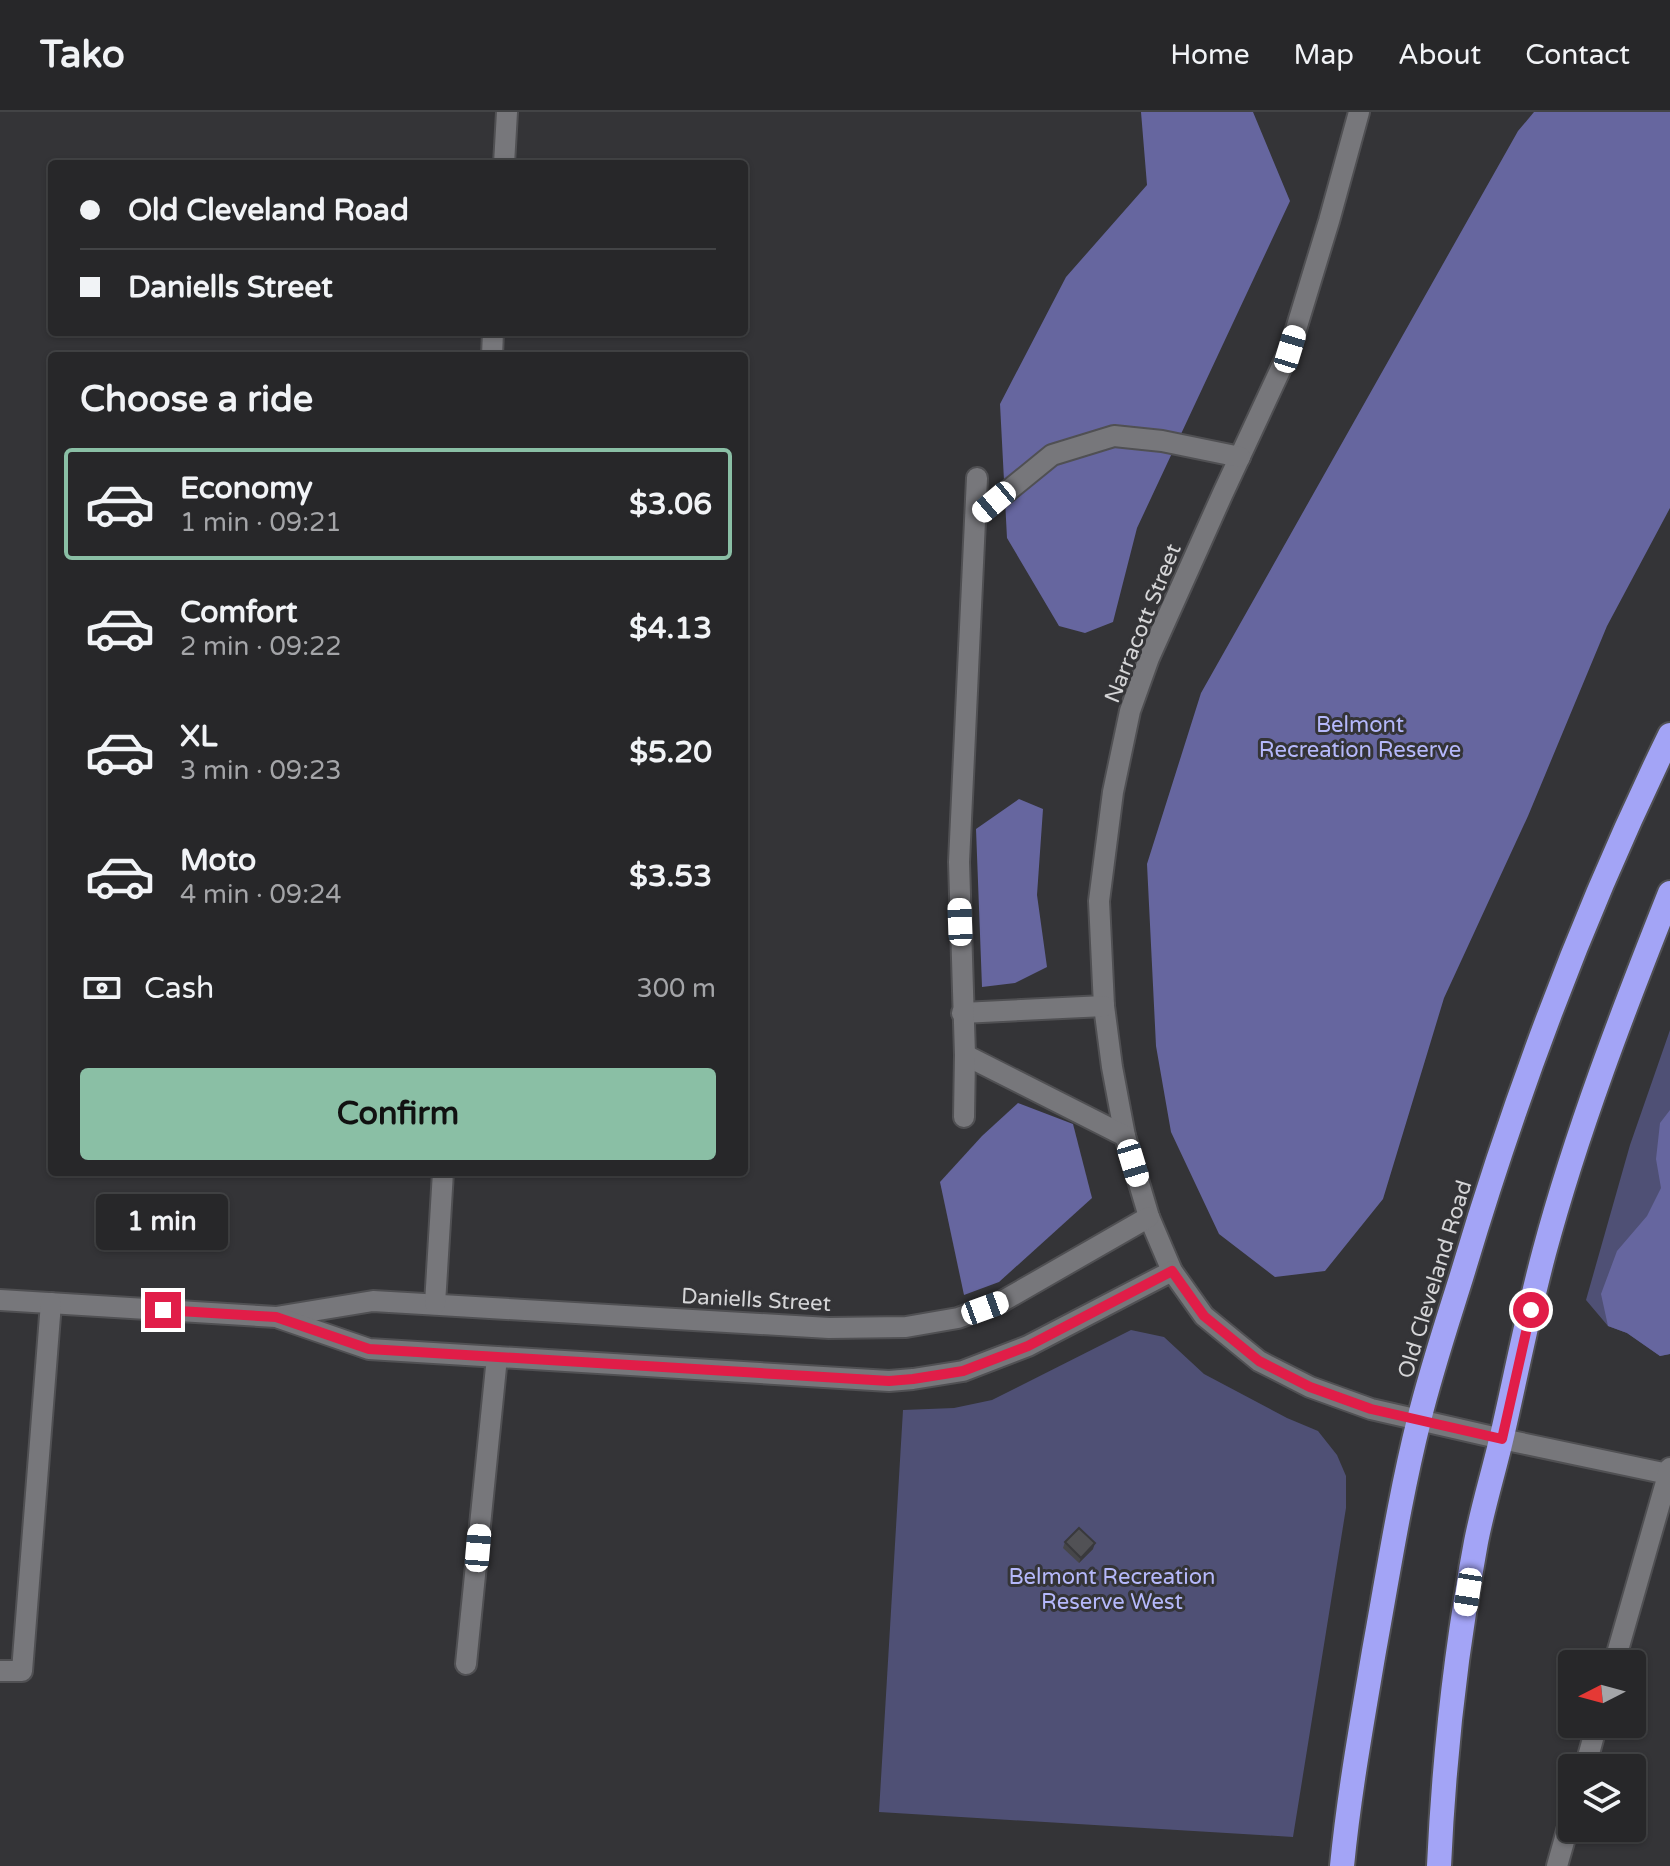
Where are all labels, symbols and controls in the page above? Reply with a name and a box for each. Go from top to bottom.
text: Tako [40,32,125,78]
text: Home [1170,38,1250,72]
text: Map [1294,38,1354,72]
text: About [1398,38,1481,72]
text: Contact [1525,38,1630,72]
text: Old Cleveland Road [128,192,409,229]
text: Daniells Street [128,269,333,306]
car [1272,323,1308,375]
text: Choose a ride [80,378,313,421]
icon: car [84,468,156,540]
text: Economy [180,470,313,507]
car [968,477,1020,527]
text: $3.06 [629,486,712,523]
text: 1 min · 09:21 [180,507,342,538]
street label: Narracott Street [1099,540,1187,707]
icon: car [84,592,156,664]
text: Comfort [180,594,298,631]
text: $4.13 [629,610,712,647]
text: 2 min · 09:22 [180,631,342,662]
park label: Belmont Recreation Reserve [1259,712,1461,763]
icon: car [84,716,156,788]
text: XL [180,718,217,755]
text: $5.20 [630,734,712,771]
text: 3 min · 09:23 [180,755,342,786]
icon: car [84,840,156,912]
text: Moto [180,842,256,879]
text: $3.53 [629,858,712,895]
text: 4 min · 09:24 [180,879,342,910]
car [947,898,973,946]
icon: cash [80,966,124,1010]
text: Cash [144,970,214,1007]
text: 300 m [636,973,716,1004]
button: Confirm [80,1068,716,1160]
car [1115,1137,1151,1189]
street label: Old Cleveland Road [1392,1177,1477,1382]
callout: 1 min [97,1194,229,1250]
text: 1 min [127,1206,197,1237]
street label: Daniells Street [680,1283,832,1317]
car [958,1289,1012,1327]
route end [145,1292,181,1328]
route start [1513,1292,1549,1328]
car [464,1523,492,1573]
park label: Belmont Recreation Reserve West [1008,1564,1216,1615]
car [1452,1566,1484,1618]
north arrow [1558,1650,1646,1738]
map controls [1558,1650,1646,1842]
button: layers [1558,1754,1646,1842]

